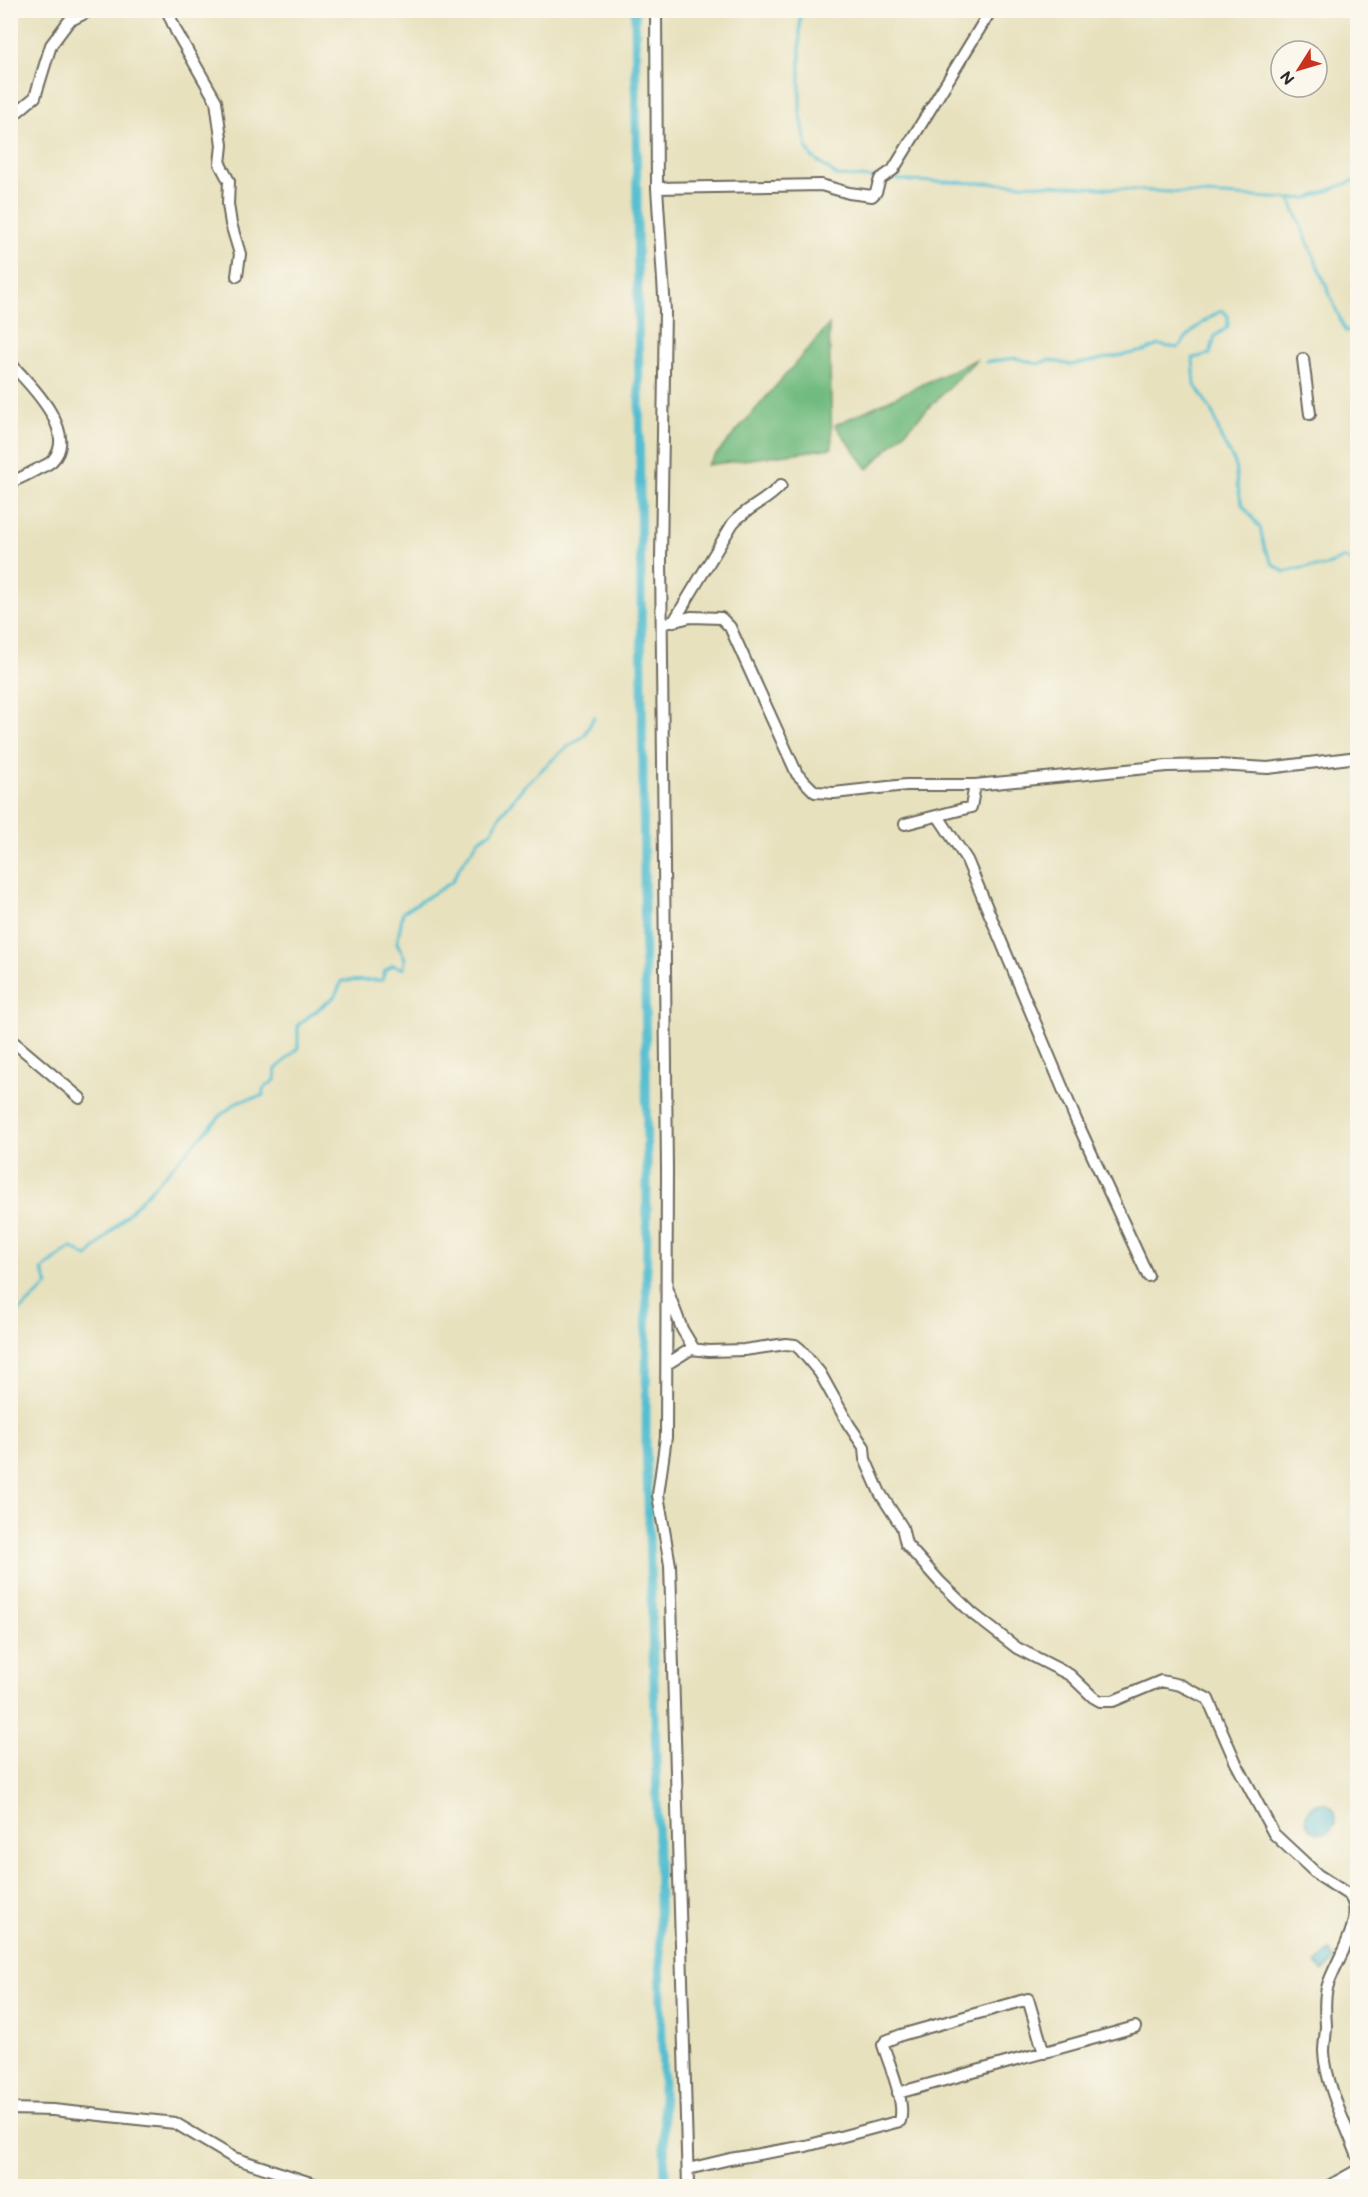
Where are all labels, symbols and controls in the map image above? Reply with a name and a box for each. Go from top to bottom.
north arrow [1269,39,1329,99]
text: N [1277,67,1299,88]

